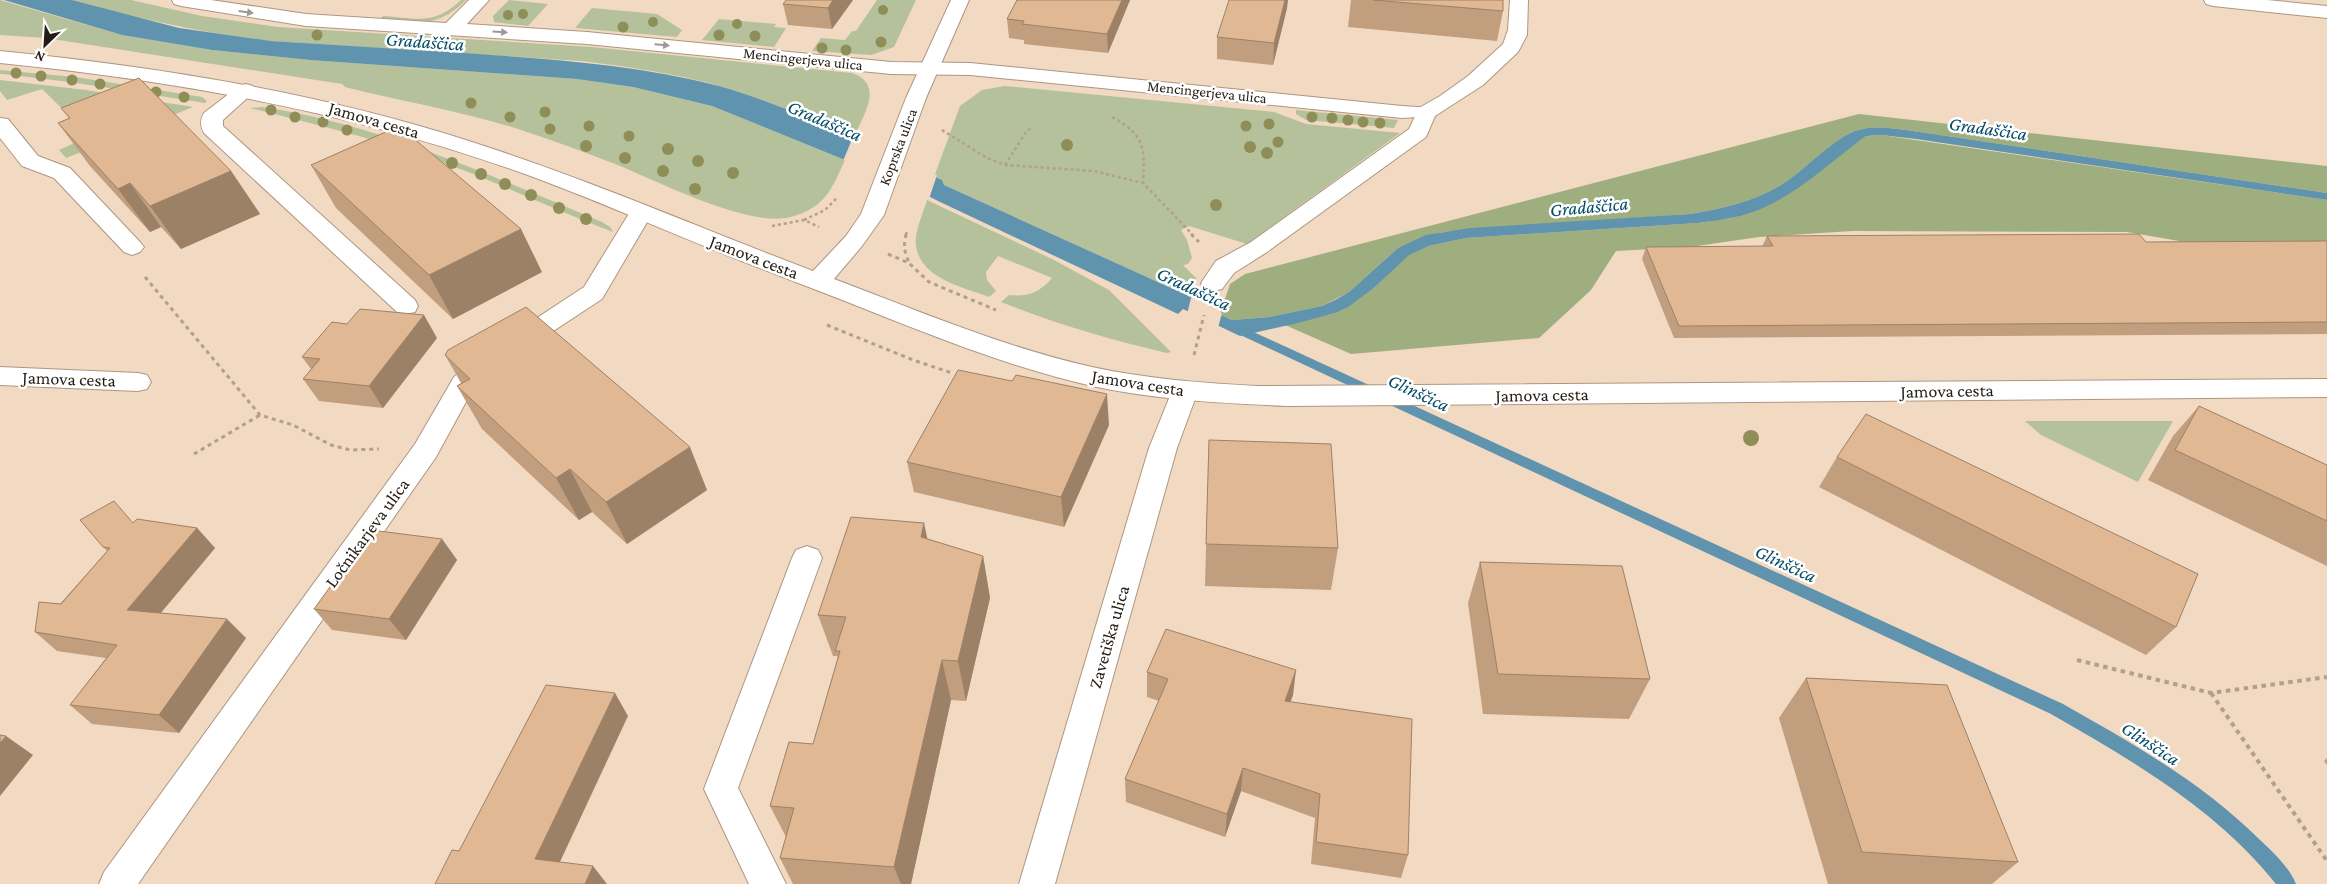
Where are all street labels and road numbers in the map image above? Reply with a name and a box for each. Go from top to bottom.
street label: Mencingerjeva ulica [742,45,864,74]
street label: Mencingerjeva ulica [1146,78,1268,107]
street label: Jamova cesta [324,97,422,142]
street label: Koprska ulica [876,106,921,188]
street label: Jamova cesta [705,230,801,283]
street label: Jamova cesta [1088,365,1186,400]
street label: Jamova cesta [20,367,116,391]
street label: Jamova cesta [1898,380,1994,402]
street label: Jamova cesta [1493,384,1589,406]
street label: Ločnikarjeva ulica [321,475,414,592]
street label: Zavetiška ulica [1085,583,1133,691]

